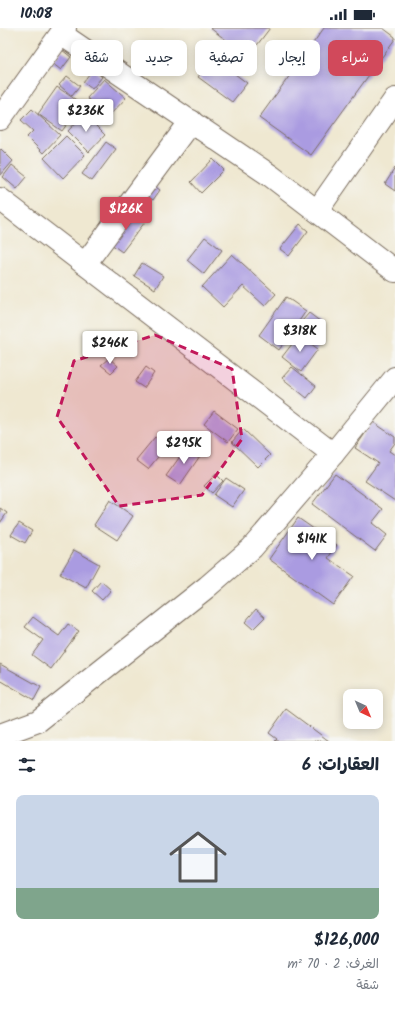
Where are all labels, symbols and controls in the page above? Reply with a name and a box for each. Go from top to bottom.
text: 10:08 [20,2,52,26]
chip: شقة [71,40,123,76]
chip: جديد [131,40,187,76]
chip: تصفية [195,40,257,76]
chip: إيجار [265,40,320,76]
chip: شراء [328,40,383,76]
pin: $236K [58,99,114,133]
text: $236K [67,101,105,122]
pin: $126K [98,197,154,231]
text: $126K [109,199,143,220]
pin: $318K [272,319,328,353]
text: $318K [283,321,317,342]
pin: $246K [82,331,138,365]
text: $246K [91,333,129,354]
pin: $295K [156,431,212,465]
text: $295K [166,433,202,454]
pin: $141K [284,527,340,561]
text: $141K [297,529,327,550]
north arrow [343,689,383,729]
map controls [343,689,383,729]
text: العقارات: 6 [302,752,379,779]
icon: filters [16,754,38,776]
icon: home [162,821,234,893]
text: $126,000 [314,927,379,954]
text: الغرف: 2 · 70 m² [287,954,379,975]
text: شقة [356,975,379,996]

